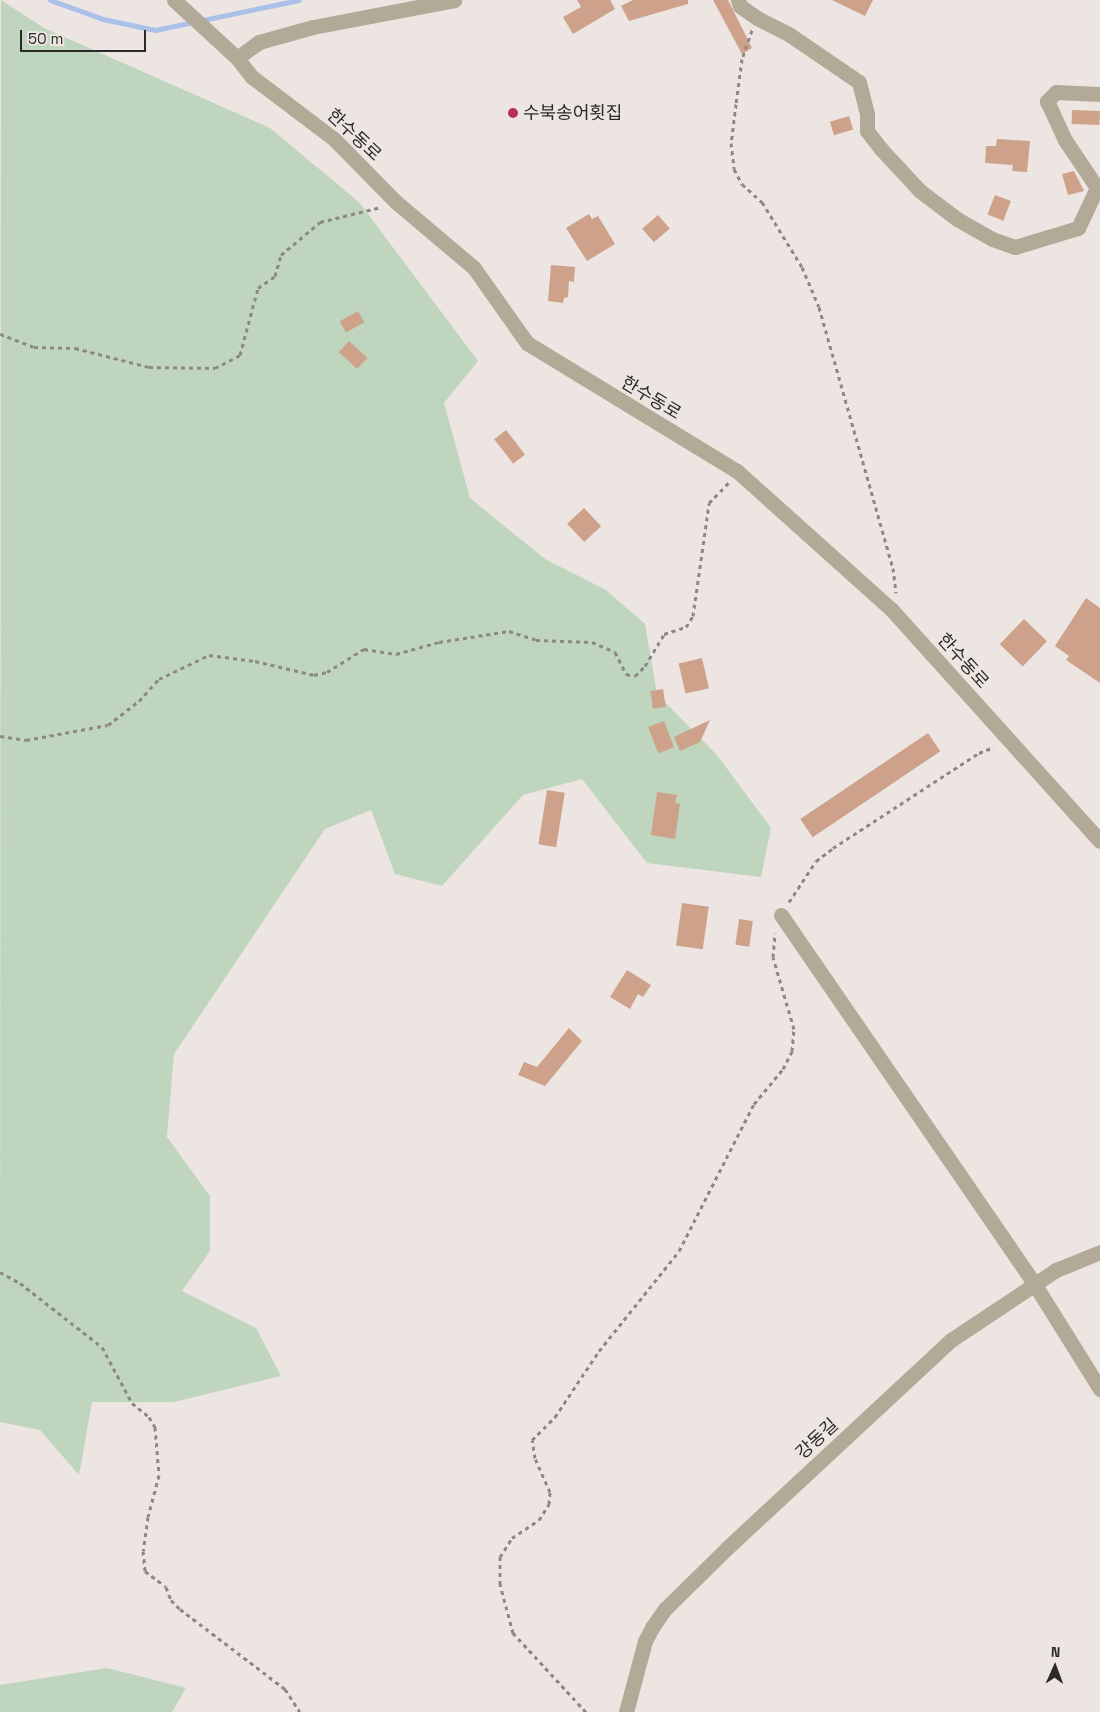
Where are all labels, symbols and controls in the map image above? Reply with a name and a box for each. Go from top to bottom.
scale bar [22,20,149,52]
text: 50 m [28,29,63,48]
place label: 수북송어횟집 [523,102,622,124]
street label: 한수동로 [322,105,386,165]
marker: 수북송어횟집 [507,107,519,119]
street label: 한수동로 [617,372,685,424]
street label: 한수동로 [933,629,993,693]
street label: 강동길 [791,1414,843,1464]
north arrow [1030,1642,1080,1692]
text: N [1051,1643,1061,1661]

